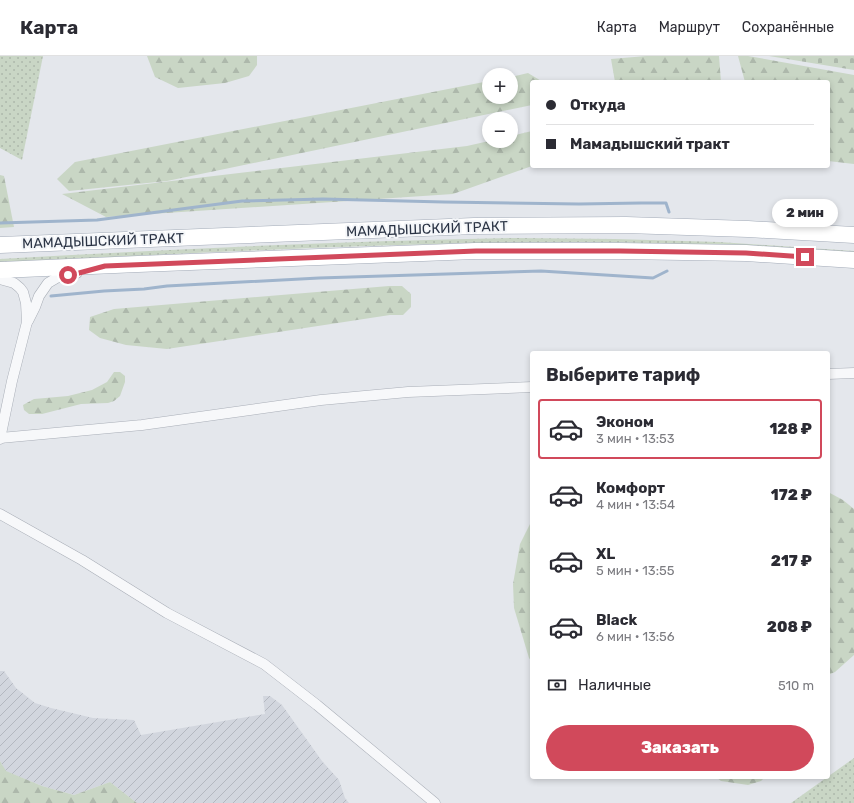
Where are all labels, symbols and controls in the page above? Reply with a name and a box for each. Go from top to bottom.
text: Карта [20,16,78,39]
text: Карта [597,19,637,36]
text: Маршрут [659,19,720,36]
text: Сохранённые [742,19,834,36]
map controls [482,68,518,148]
button: + [482,68,518,104]
text: Откуда [570,96,626,114]
button: − [482,112,518,148]
text: Мамадышский тракт [570,135,730,153]
callout: 2 мин [772,199,838,227]
text: 2 мин [786,205,824,220]
street label: МАМАДЫШСКИЙ ТРАКТ [346,217,508,240]
street label: МАМАДЫШСКИЙ ТРАКТ [22,229,184,252]
route end [796,248,814,266]
route start [59,266,77,284]
text: Выберите тариф [546,364,700,386]
icon: car [548,411,584,447]
text: Эконом [596,413,654,431]
text: 128 ₽ [769,420,812,438]
text: 3 мин · 13:53 [596,431,675,446]
icon: car [548,477,584,513]
text: Комфорт [596,479,665,497]
text: 172 ₽ [771,486,812,504]
text: 4 мин · 13:54 [596,497,675,512]
icon: car [548,543,584,579]
text: XL [596,545,615,563]
text: 217 ₽ [771,552,812,570]
text: 5 мин · 13:55 [596,563,674,578]
icon: car [548,609,584,645]
text: Black [596,611,637,629]
text: 208 ₽ [767,618,812,636]
text: 6 мин · 13:56 [596,629,675,644]
icon: cash [546,674,568,696]
text: Наличные [578,676,651,694]
text: 510 m [778,678,814,693]
button: Заказать [546,725,814,771]

